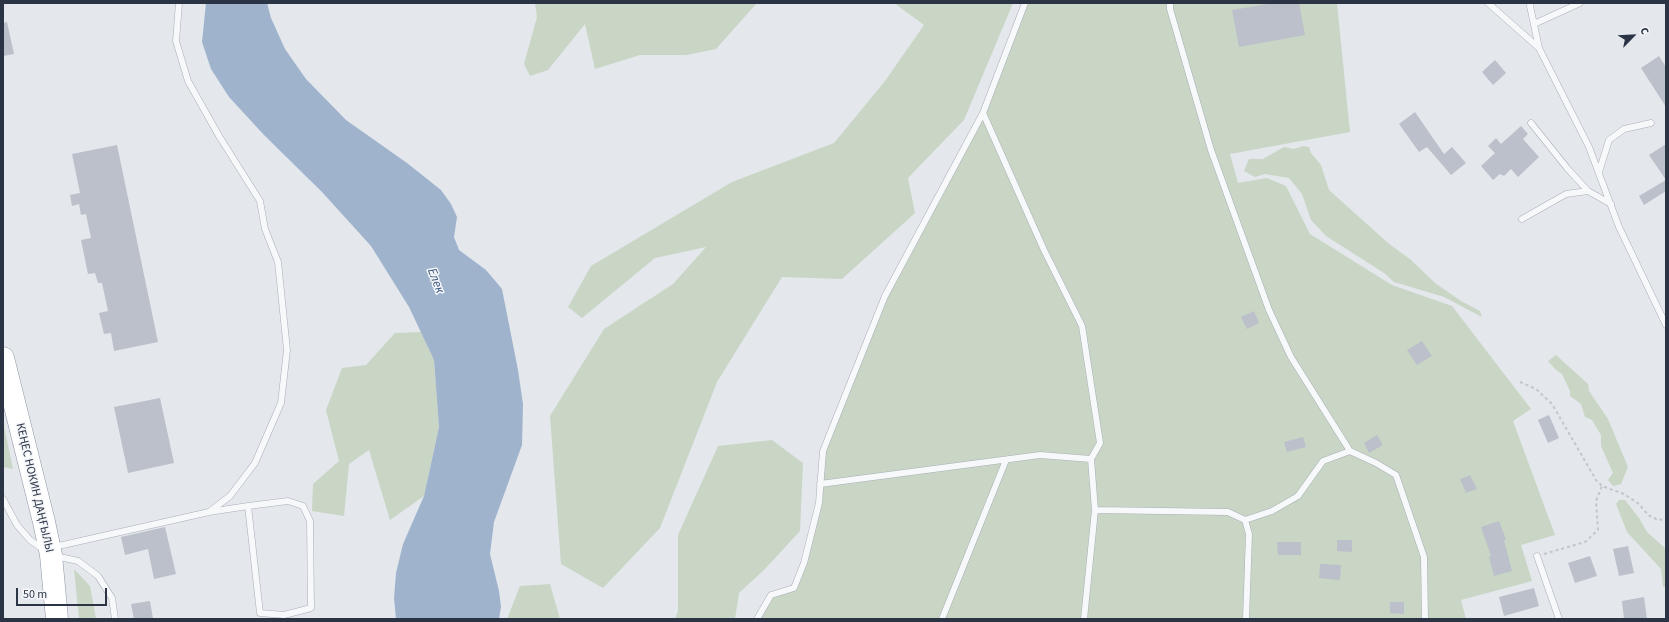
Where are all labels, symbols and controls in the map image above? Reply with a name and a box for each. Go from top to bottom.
north arrow [1613,16,1653,56]
text: С [1636,25,1653,37]
water label: Елек [423,266,447,296]
street label: КЕҢЕС НОКИН ДАҢҒЫЛЫ [12,422,56,554]
scale bar [18,580,109,606]
text: 50 m [23,586,47,603]

